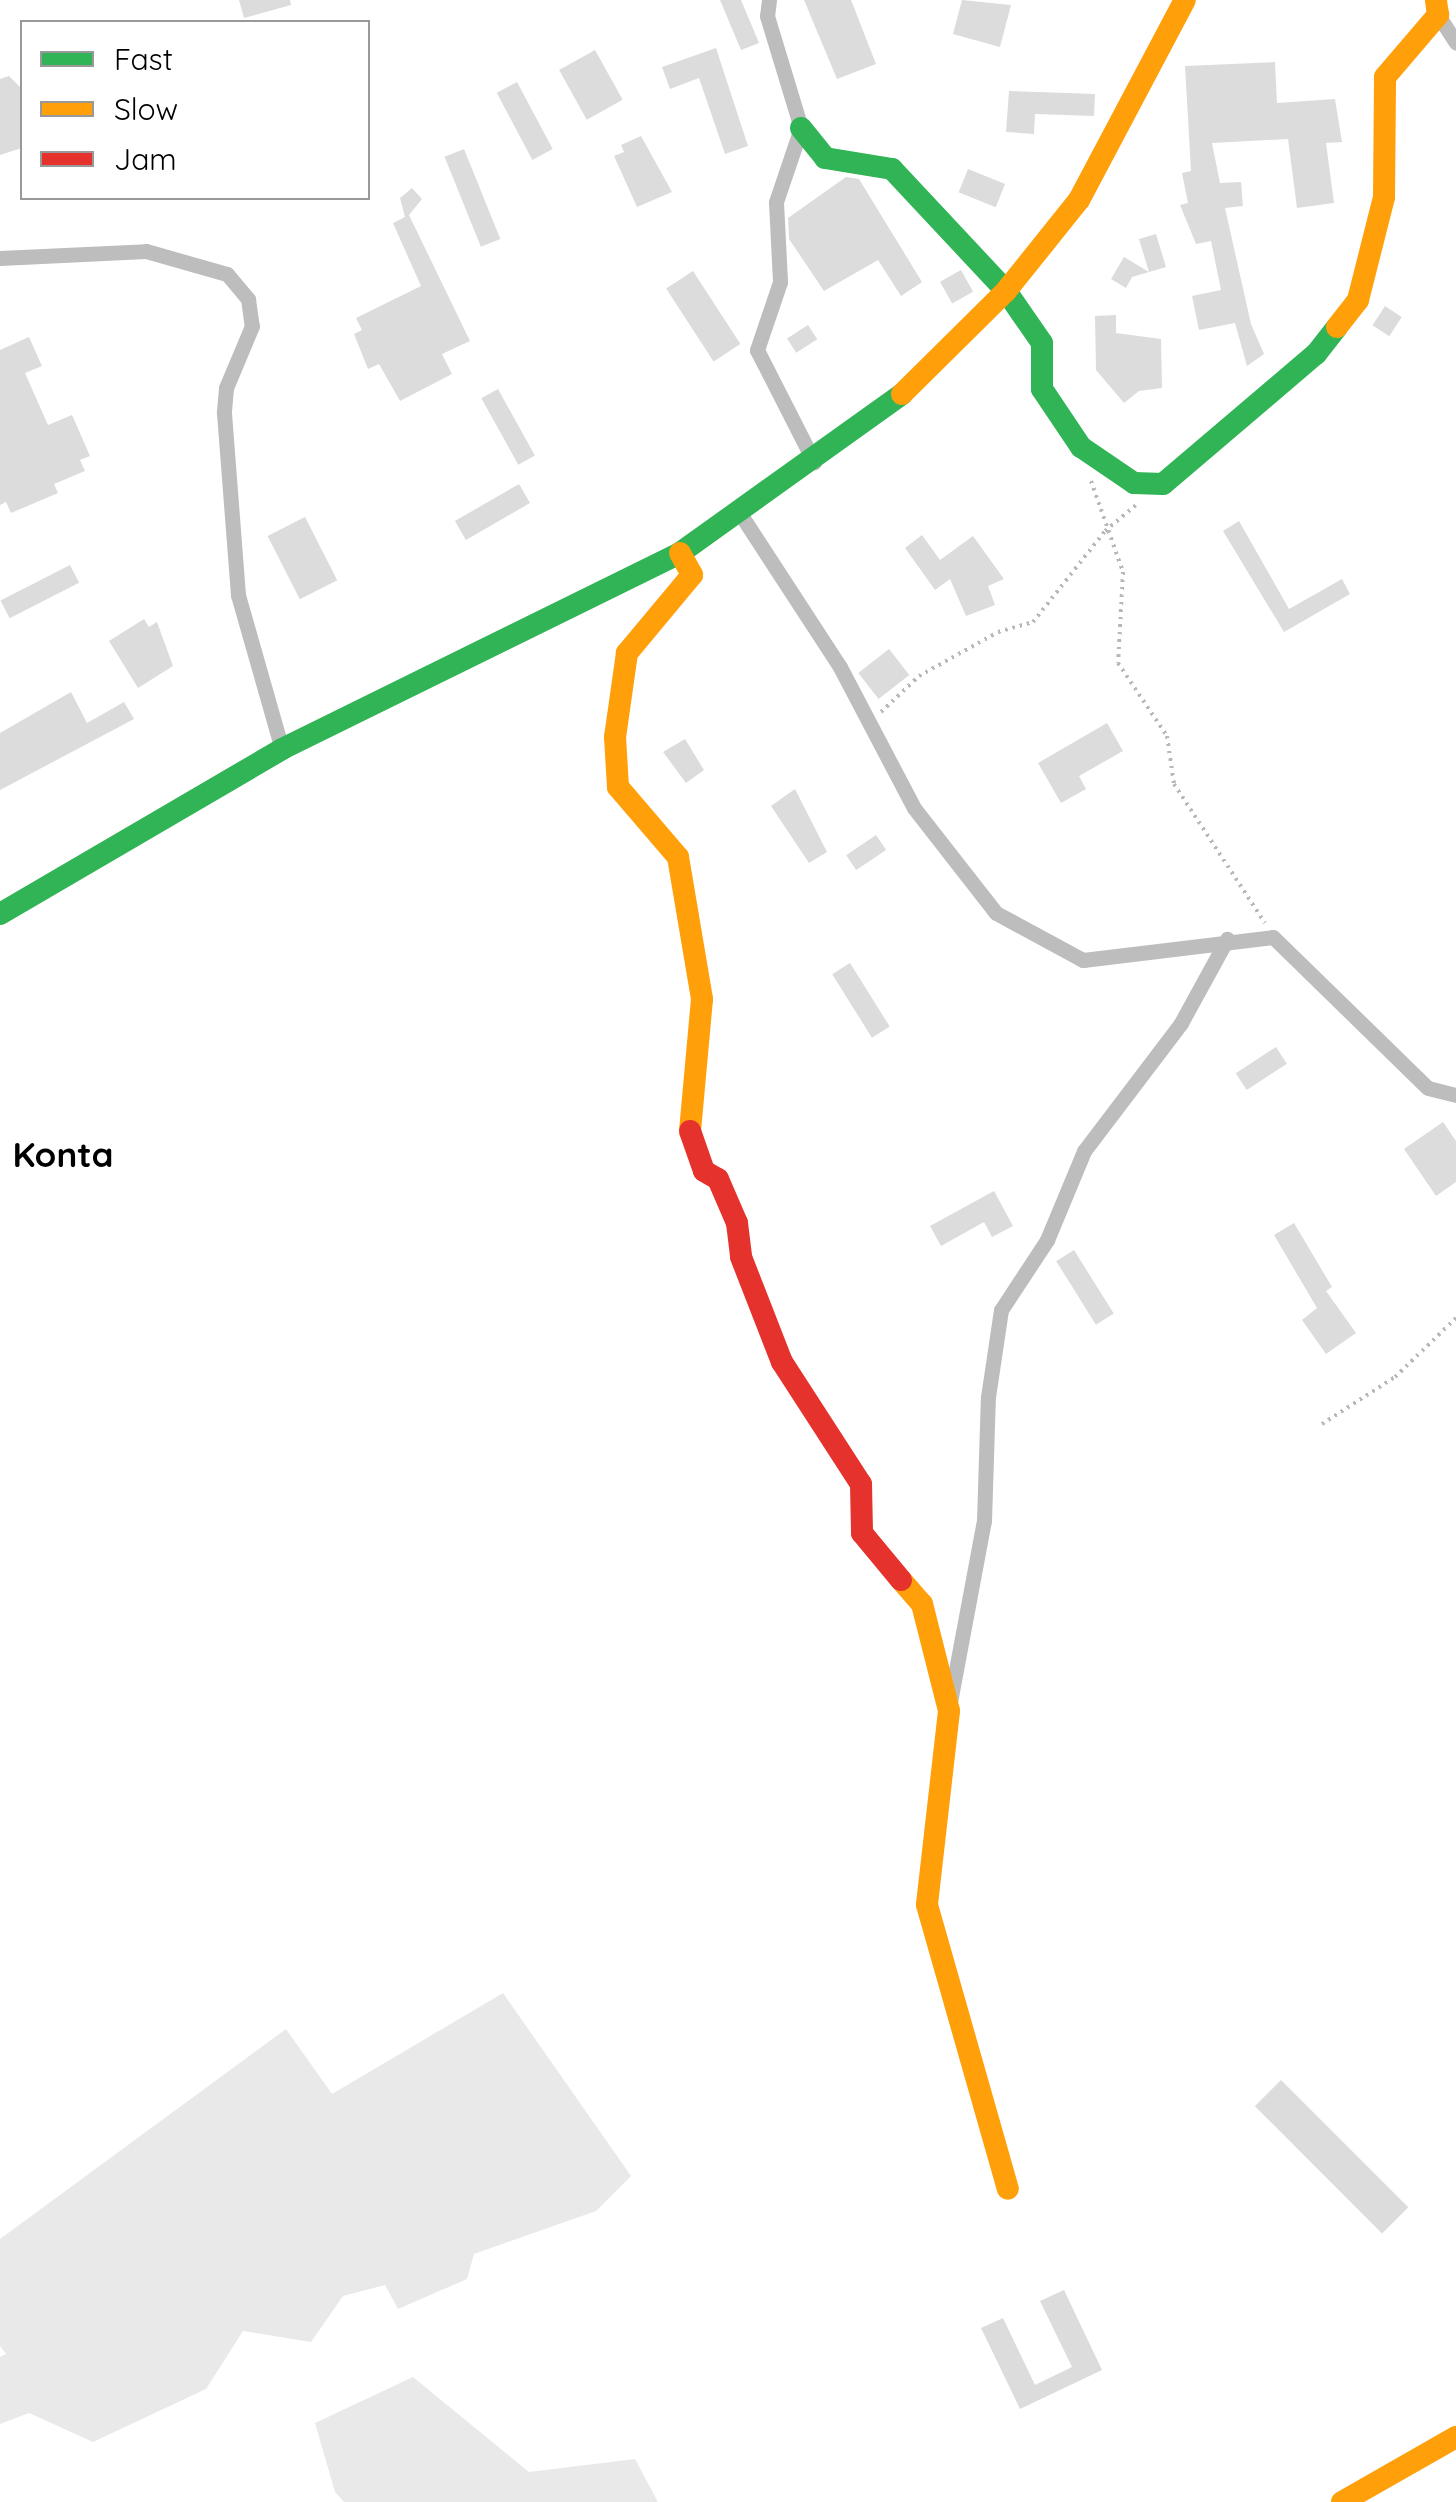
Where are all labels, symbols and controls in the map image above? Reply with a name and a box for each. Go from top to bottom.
legend [20,20,370,200]
text: Fast [114,40,173,78]
text: Slow [114,90,178,128]
text: Jam [114,140,177,178]
district label: Konta [12,1133,114,1175]

